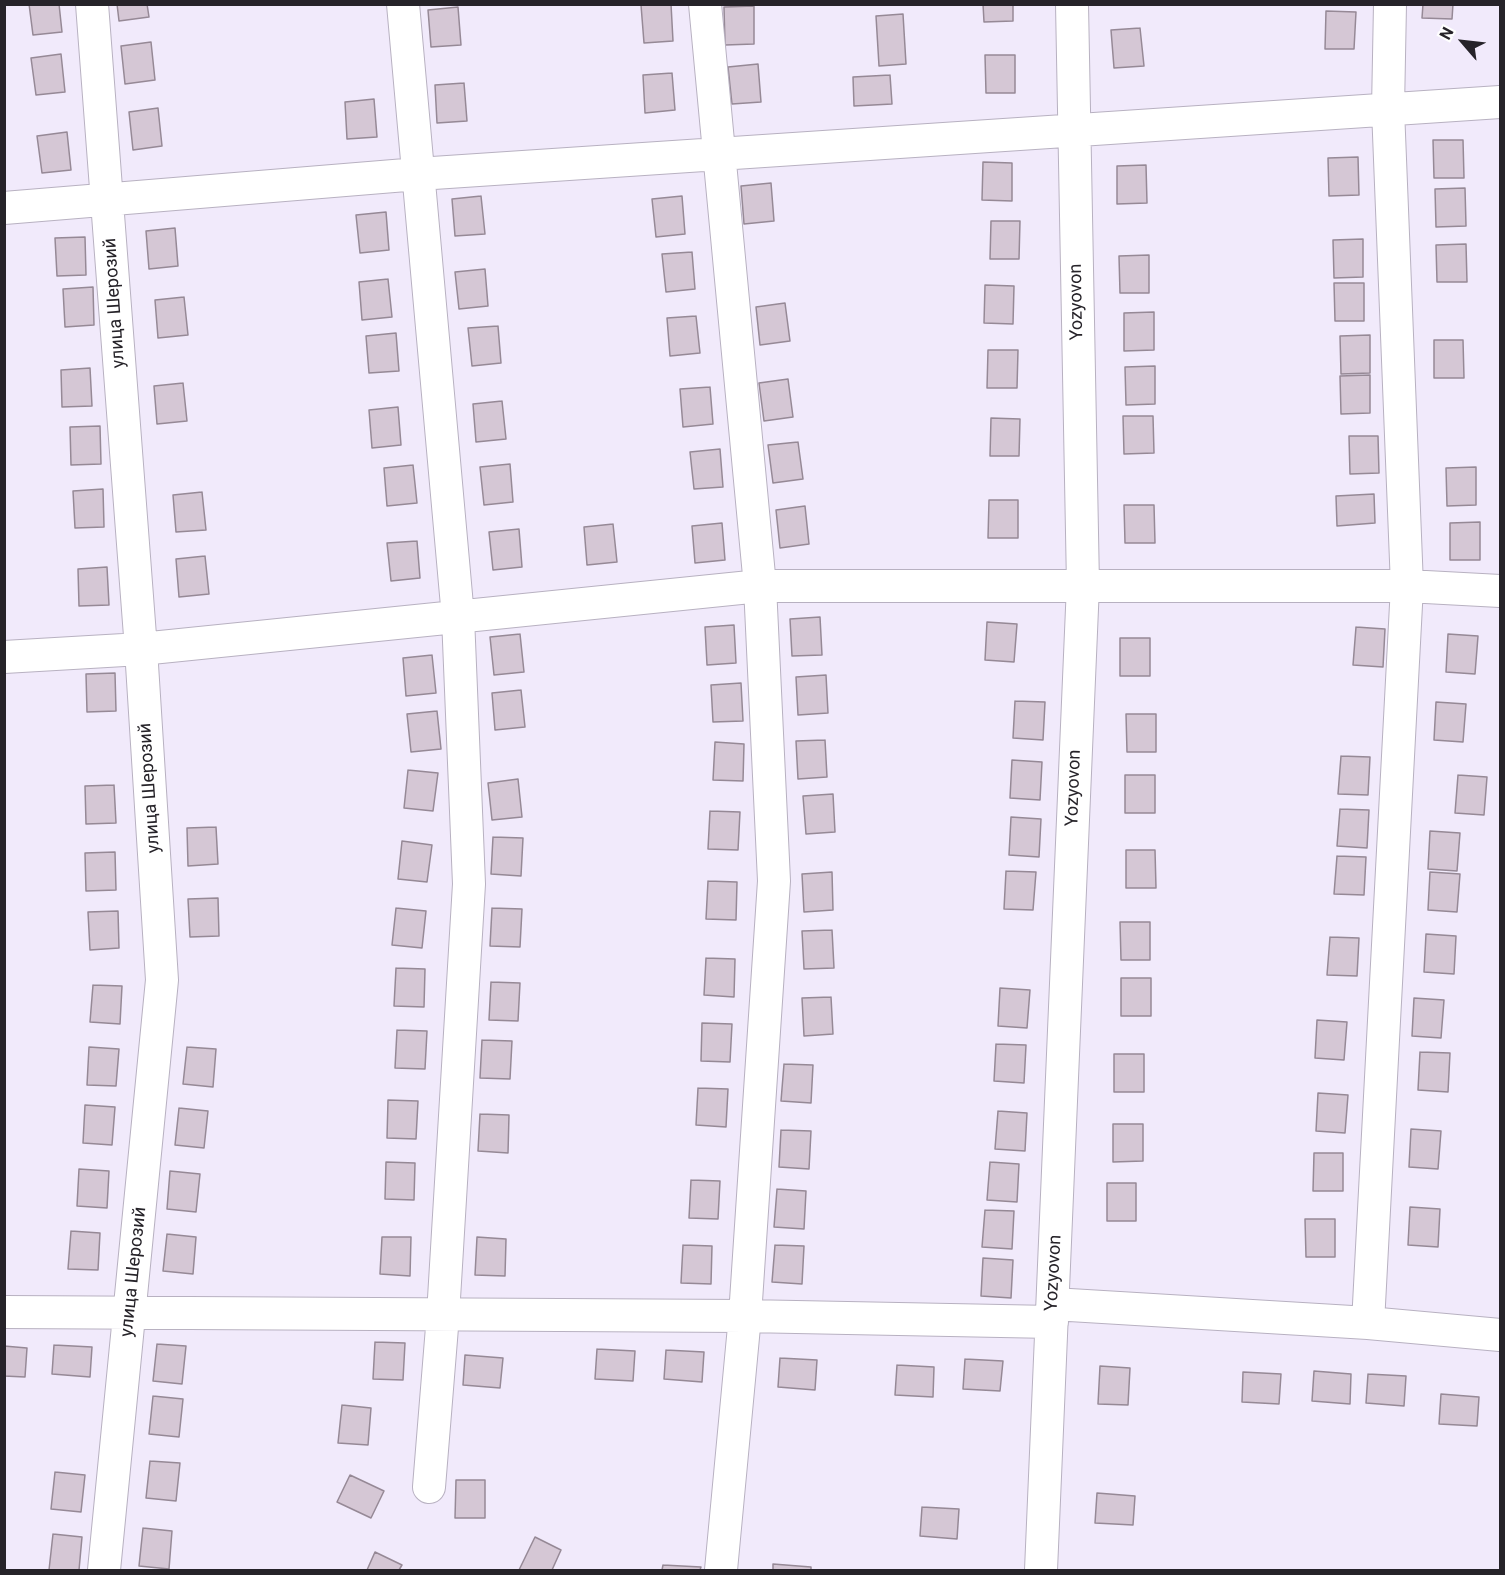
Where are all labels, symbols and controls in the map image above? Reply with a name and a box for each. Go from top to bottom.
north arrow [1433,12,1493,72]
text: N [1436,24,1458,43]
street label: улица Шерозий [100,237,130,369]
street label: Yozyovon [1066,264,1088,340]
street label: улица Шерозий [135,722,165,854]
street label: Yozyovon [1062,749,1086,827]
street label: улица Шерозий [116,1206,152,1338]
street label: Yozyovon [1041,1234,1067,1312]

